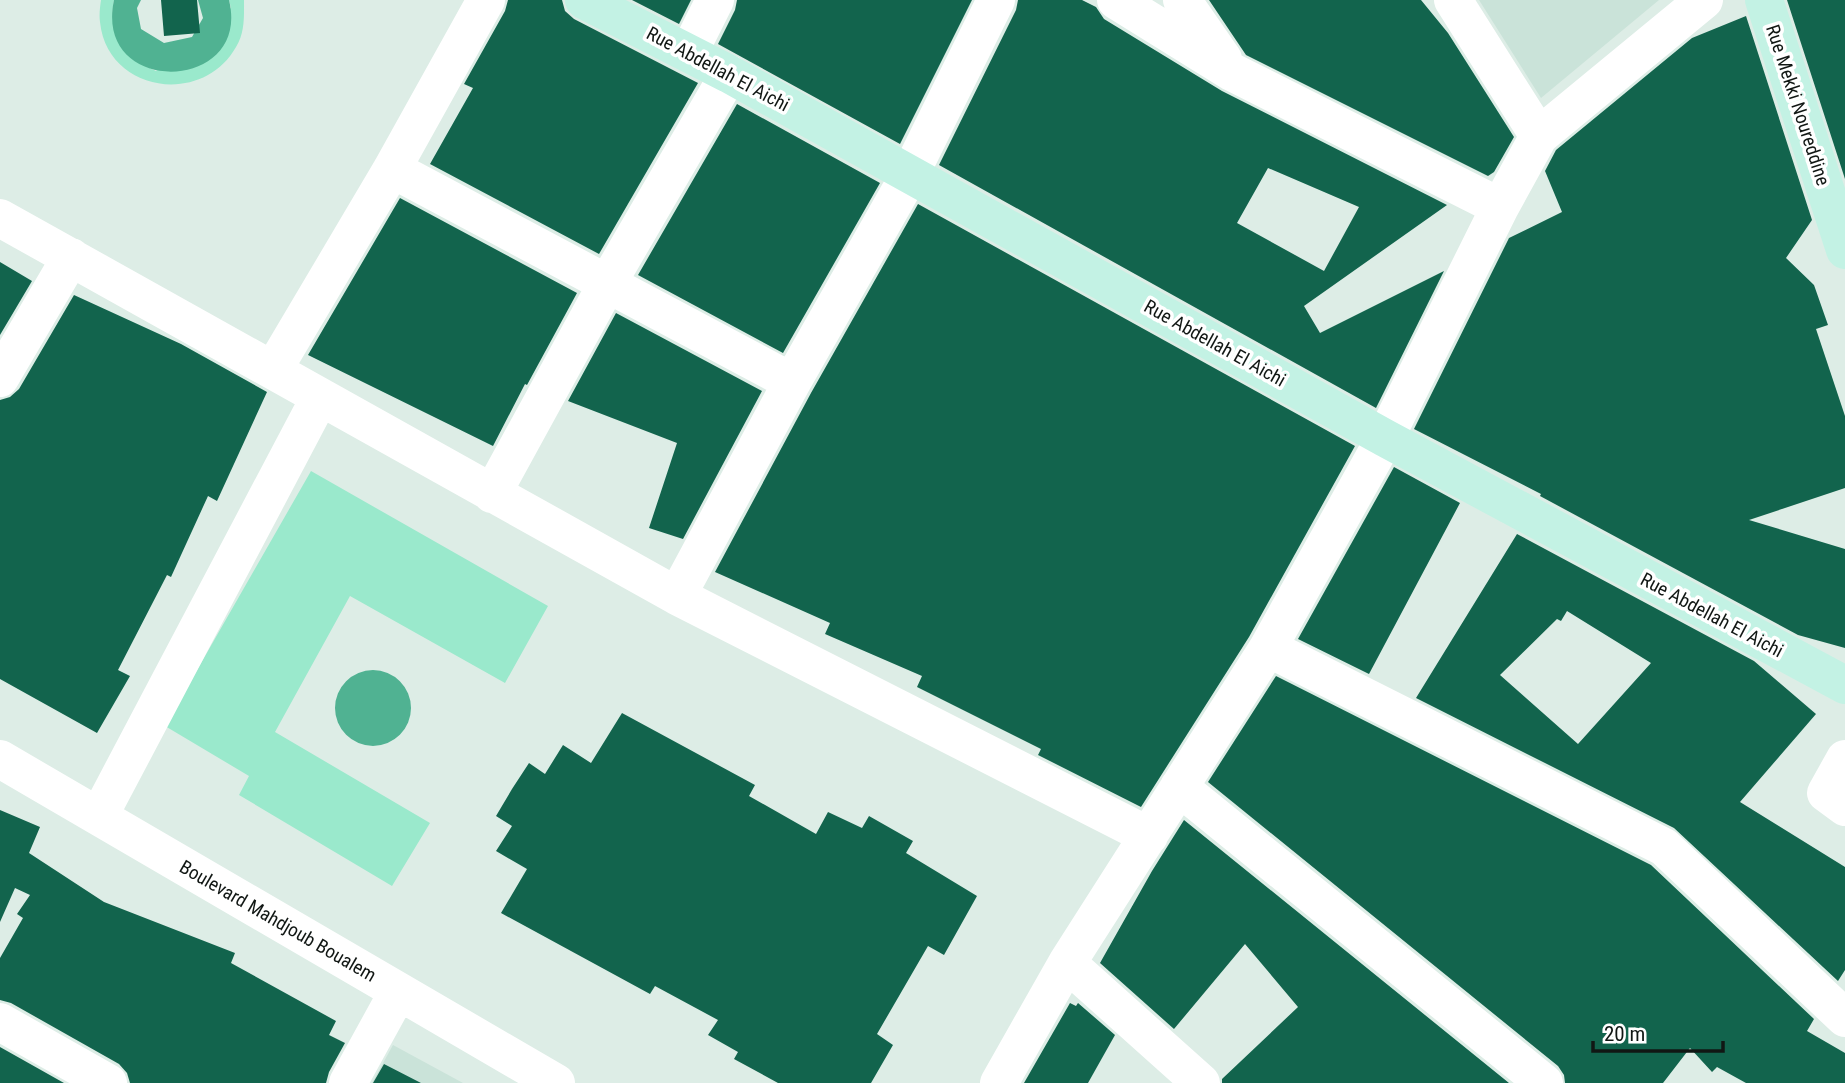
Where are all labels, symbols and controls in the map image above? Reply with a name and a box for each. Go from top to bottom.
street label: Rue Abdellah El Aichi [643,22,793,116]
street label: Rue Mekki Noureddine [1761,22,1835,189]
street label: Rue Abdellah El Aichi [1140,295,1290,391]
street label: Rue Abdellah El Aichi [1637,568,1787,662]
street label: Boulevard Mahdjoub Boualem [176,855,380,987]
scale bar [1593,1010,1722,1054]
text: 20 m [1604,1022,1645,1046]

